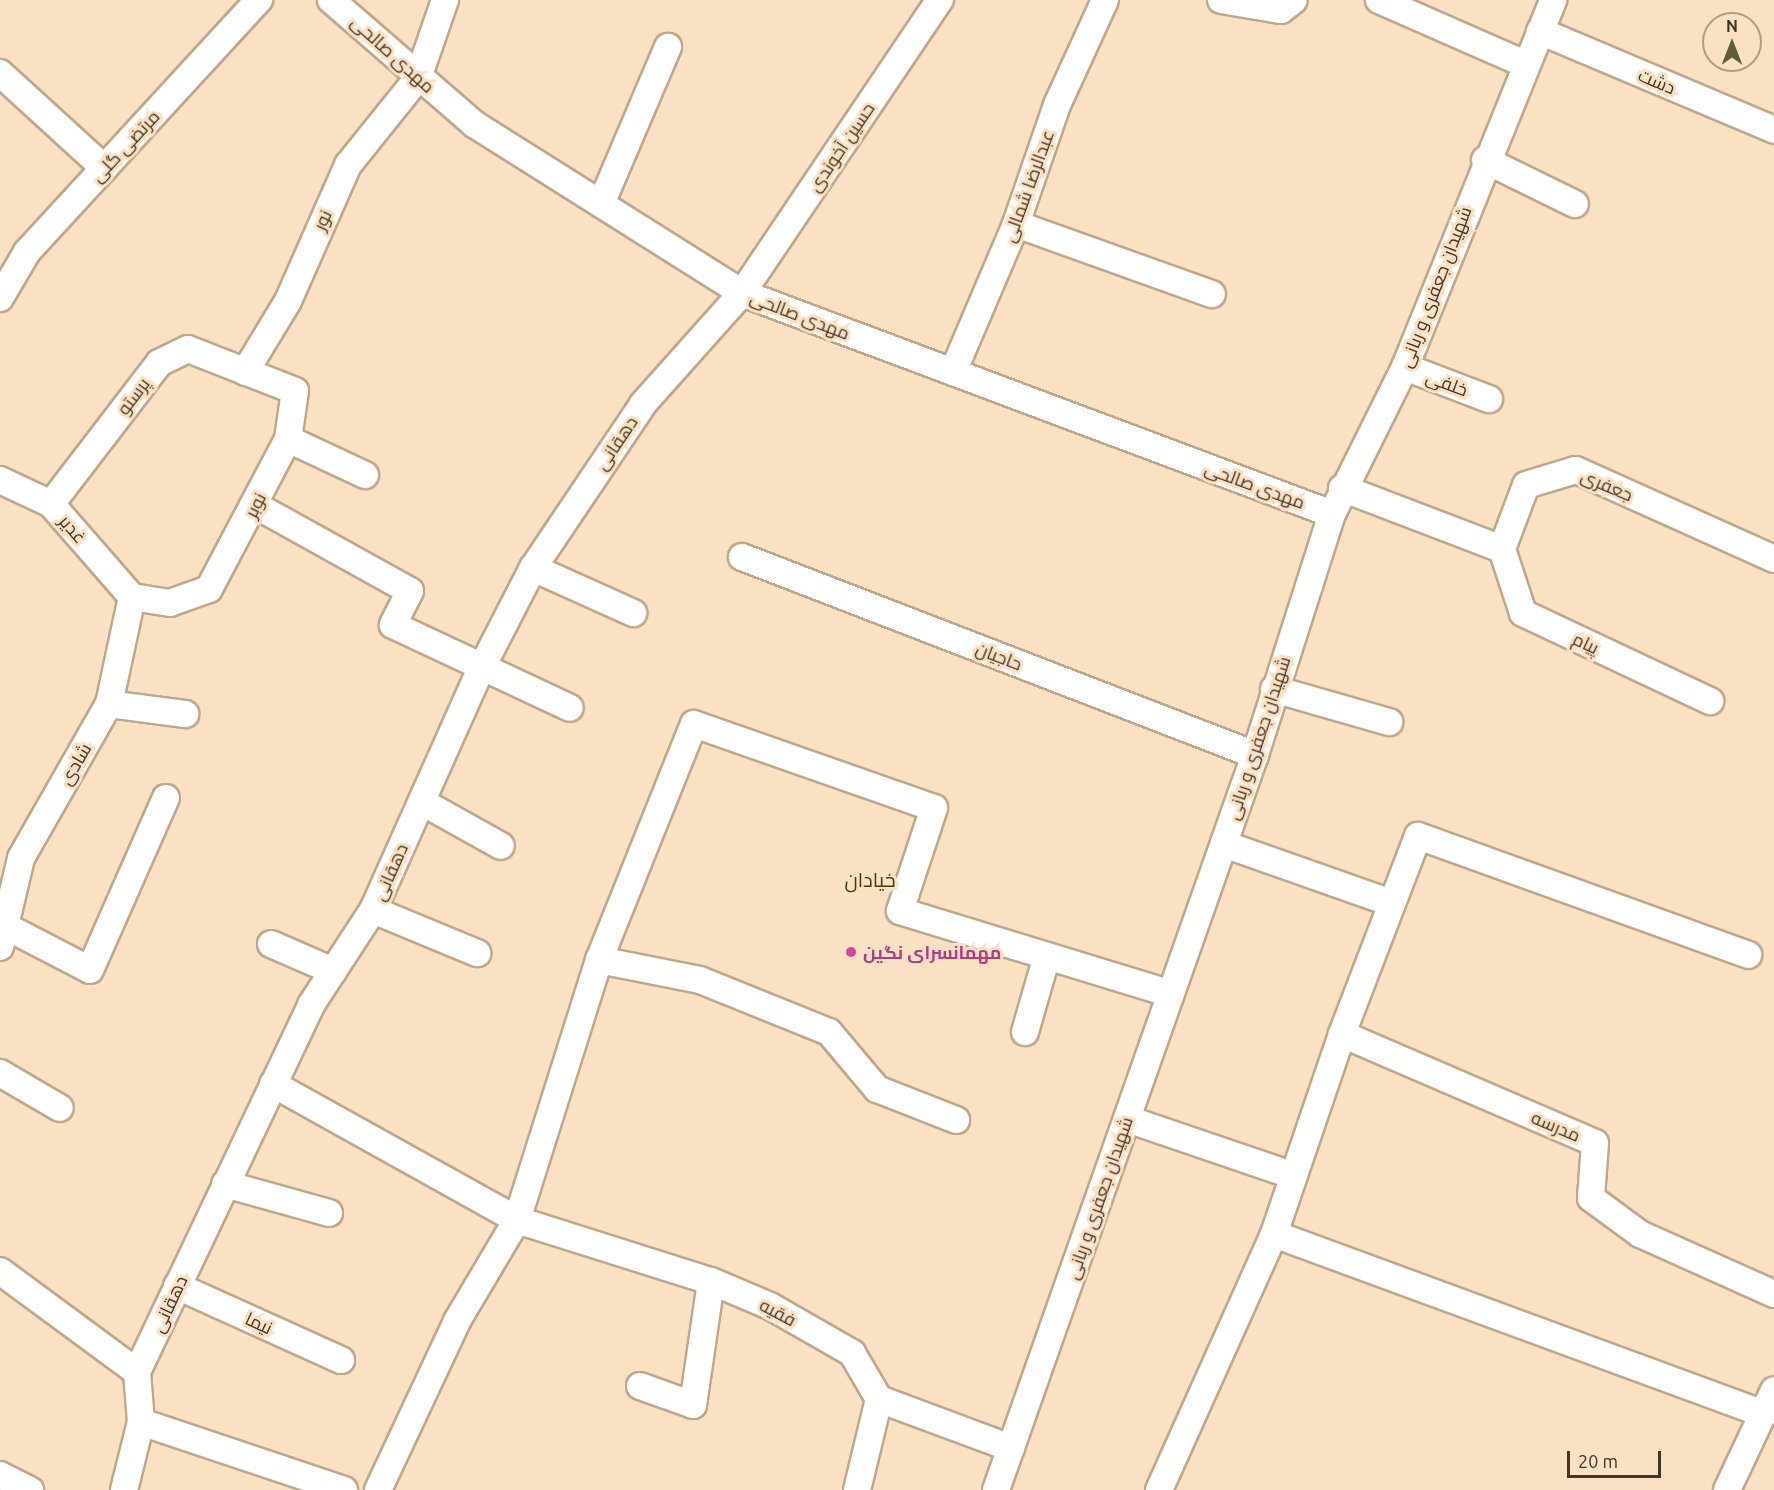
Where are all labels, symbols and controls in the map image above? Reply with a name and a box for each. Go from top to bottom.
street label: مهدی صالحی [347,11,439,97]
north arrow [1702,12,1762,72]
text: N [1726,17,1738,35]
street label: دشت [1635,64,1679,98]
street label: حسین آخوندی [803,98,879,196]
street label: مرتضی گلی [86,105,164,187]
street label: عبدالرضا شمالی [998,127,1058,245]
street label: شهیدان جعفری و ربانی [1394,203,1476,371]
street label: نور [308,206,336,234]
street label: مهدی صالحی [747,286,853,344]
street label: خلفی [1423,366,1471,400]
street label: پرستو [112,373,154,419]
street label: دهقانی [590,412,642,474]
street label: مهدی صالحی [1202,457,1308,513]
street label: جعفری [1578,464,1636,506]
street label: نوبر [240,489,270,521]
street label: غدیر [55,510,91,548]
street label: پیام [1569,628,1603,658]
street label: حاجیان [973,637,1025,675]
street label: شهیدان جعفری و ربانی [1221,653,1295,823]
street label: شادی [54,739,96,789]
street label: دهقانی [368,840,412,904]
district label: خیادان [844,867,896,891]
place label: مهمانسرای نگین [863,941,1001,963]
marker: مهمانسرای نگین [844,945,858,959]
street label: مدرسه [1528,1106,1584,1146]
street label: شهیدان جعفری و ربانی [1061,1114,1137,1282]
street label: دهقانی [146,1272,192,1336]
street label: فقیه [756,1294,800,1330]
street label: نیما [242,1307,276,1339]
scale bar [1570,1439,1664,1477]
text: 20 m [1578,1451,1618,1471]

